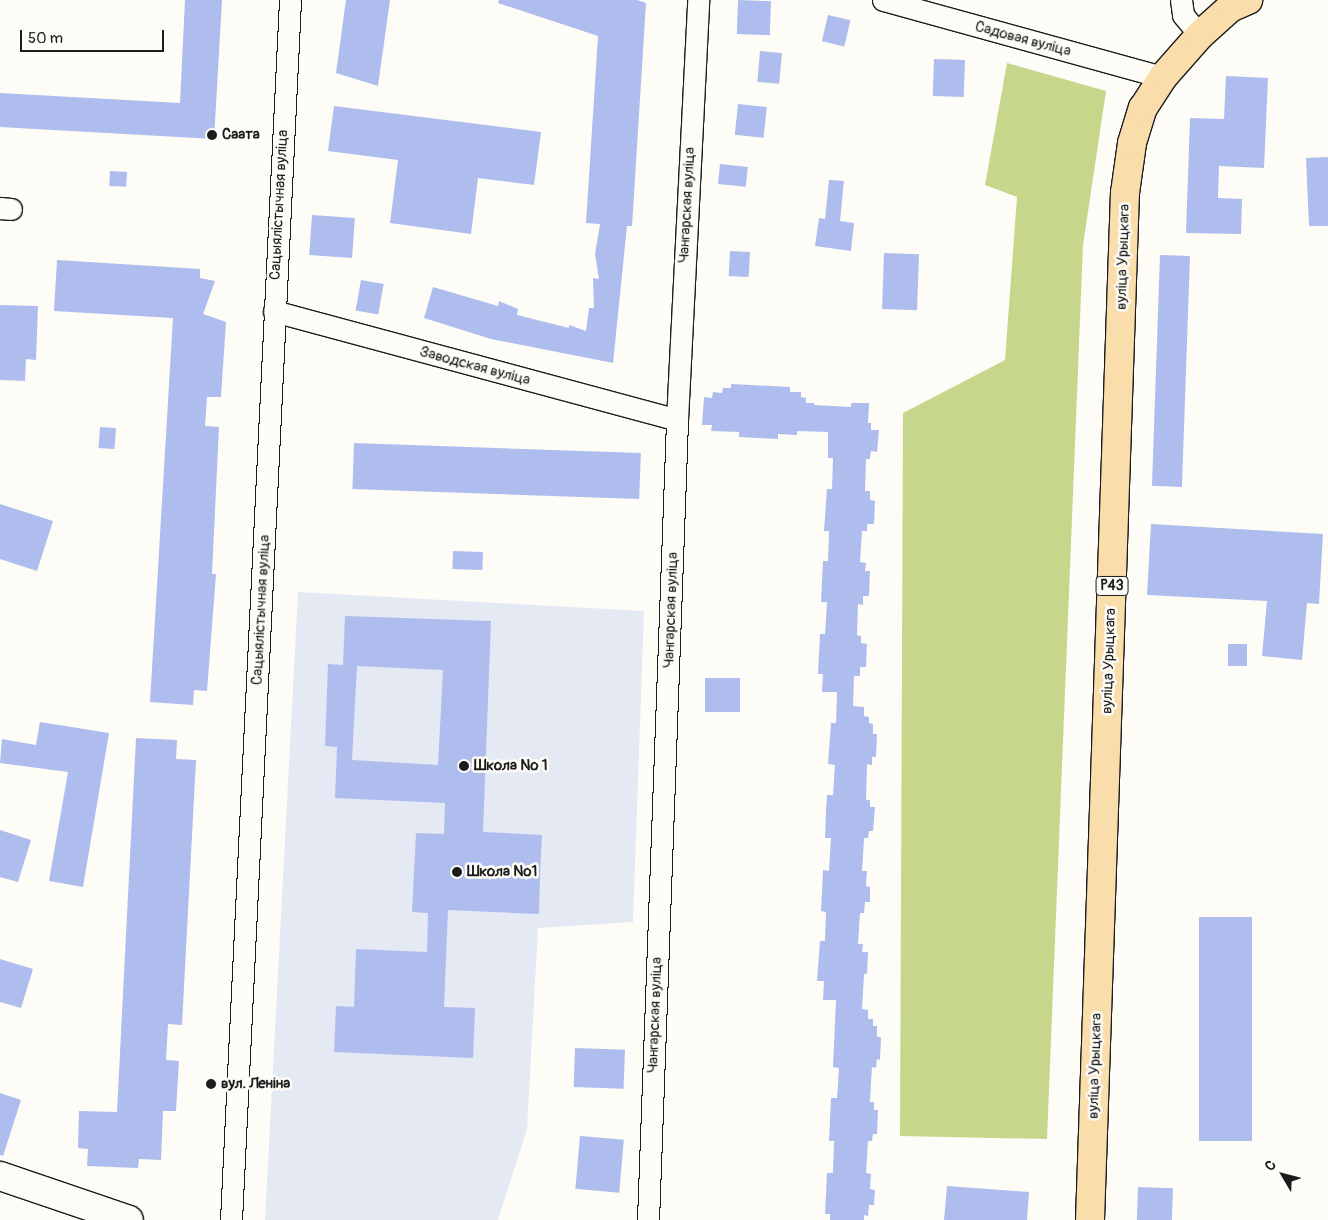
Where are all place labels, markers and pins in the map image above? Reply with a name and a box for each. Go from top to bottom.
place label: Саата [222,126,260,144]
marker: Саата [206,129,218,141]
place label: Школа № 1 [474,757,547,775]
marker: Школа № 1 [458,760,470,772]
place label: Школа №1 [467,863,537,881]
marker: Школа №1 [451,866,463,878]
place label: вул. Леніна [221,1075,290,1093]
marker: вул. Леніна [205,1078,217,1090]

